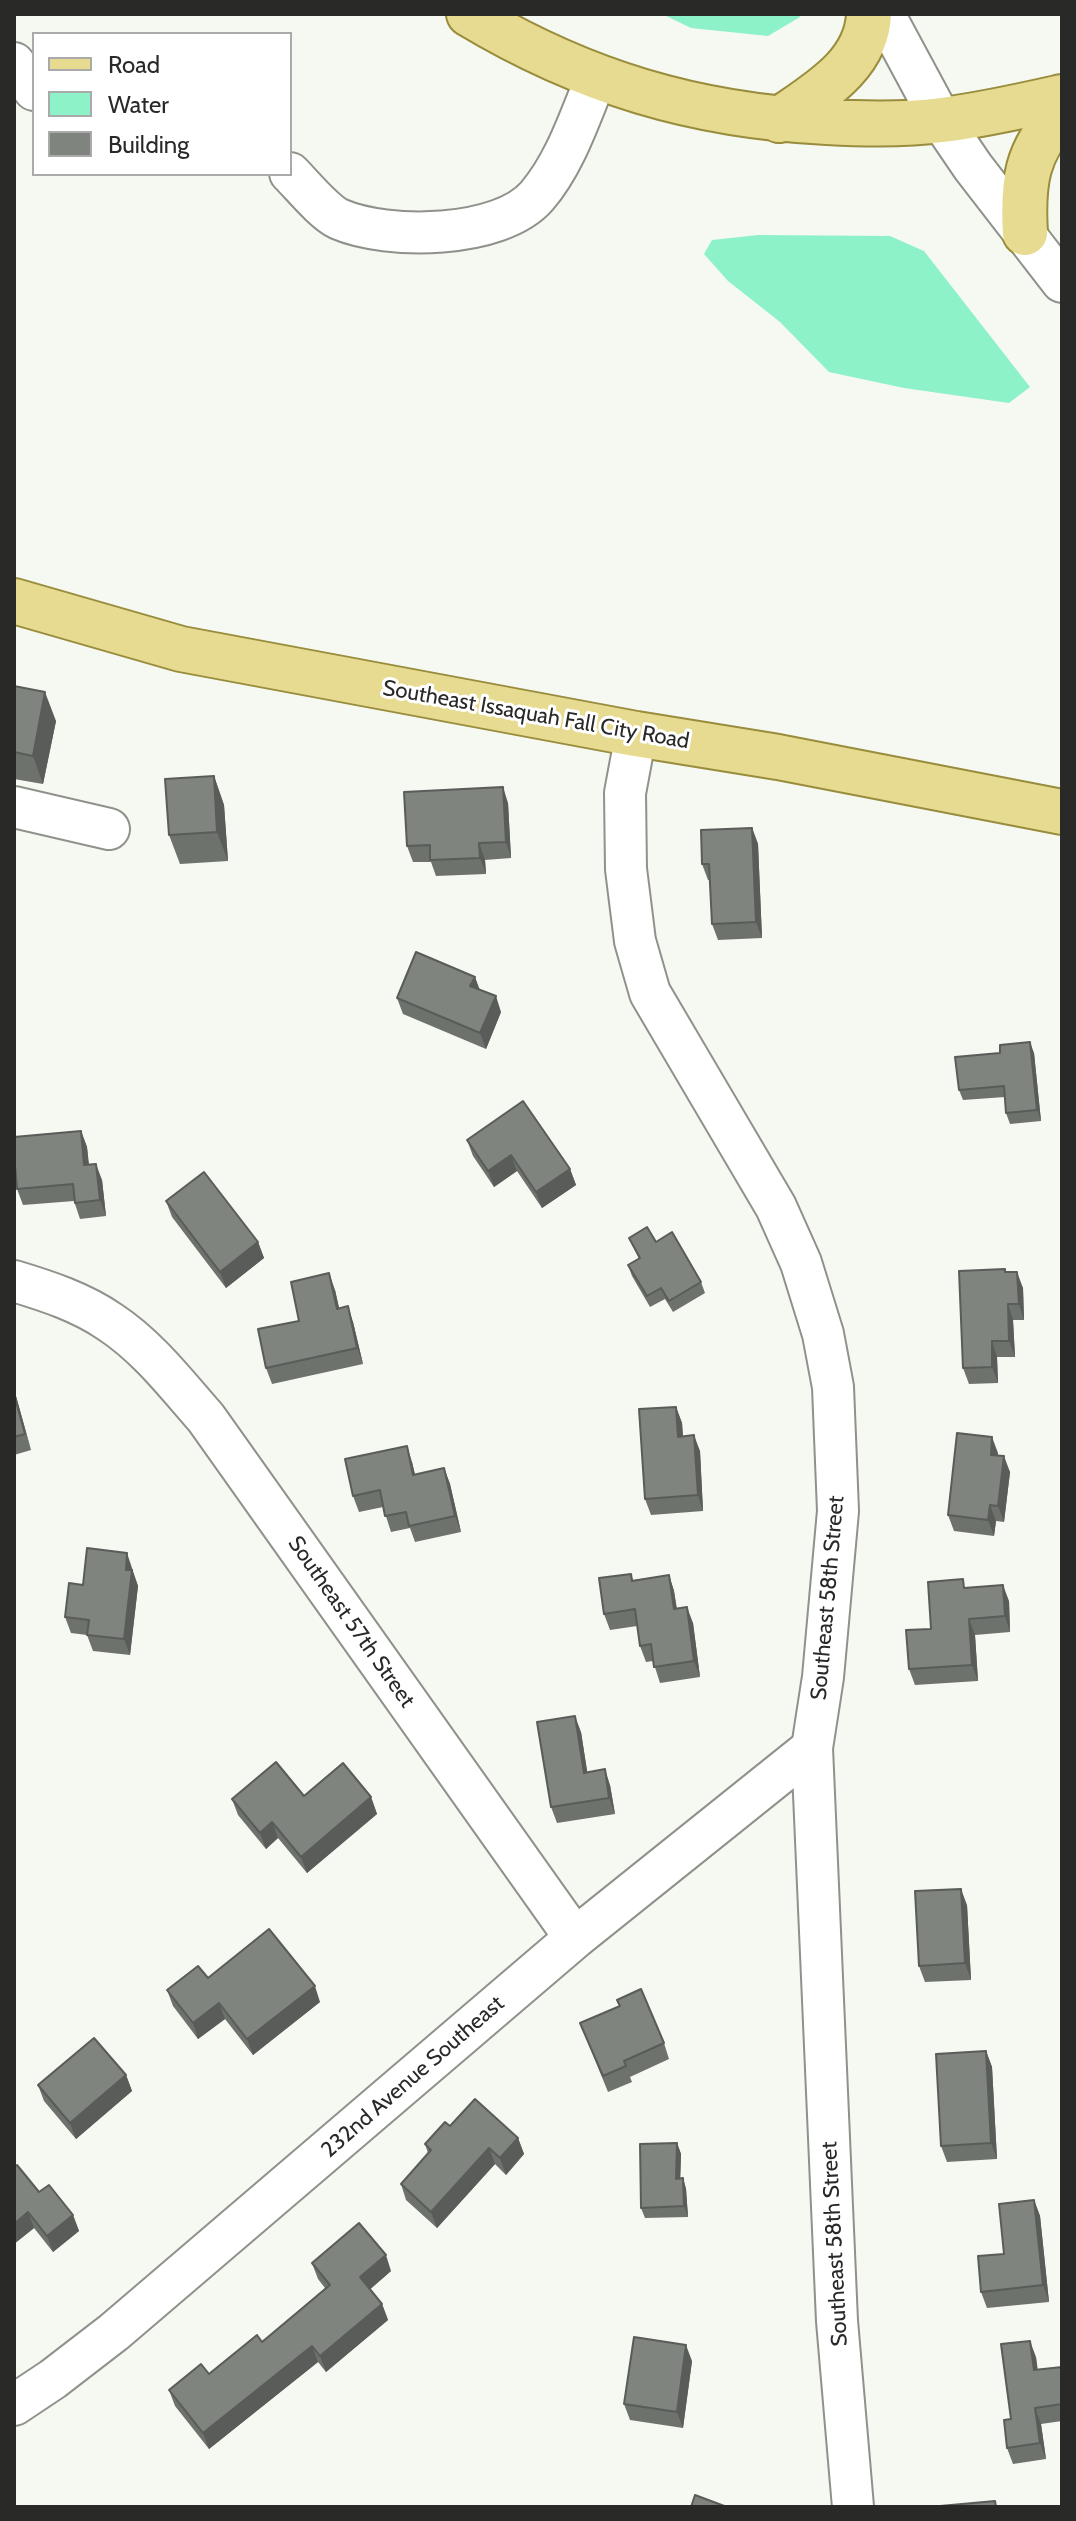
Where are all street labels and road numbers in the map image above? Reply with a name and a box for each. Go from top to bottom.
street label: Southeast Issaquah Fall City Road [381,675,691,755]
street label: Southeast 58th Street [806,1495,850,1701]
street label: Southeast 57th Street [282,1531,420,1713]
street label: 232nd Avenue Southeast [316,1991,510,2163]
street label: Southeast 58th Street [816,2141,854,2347]

